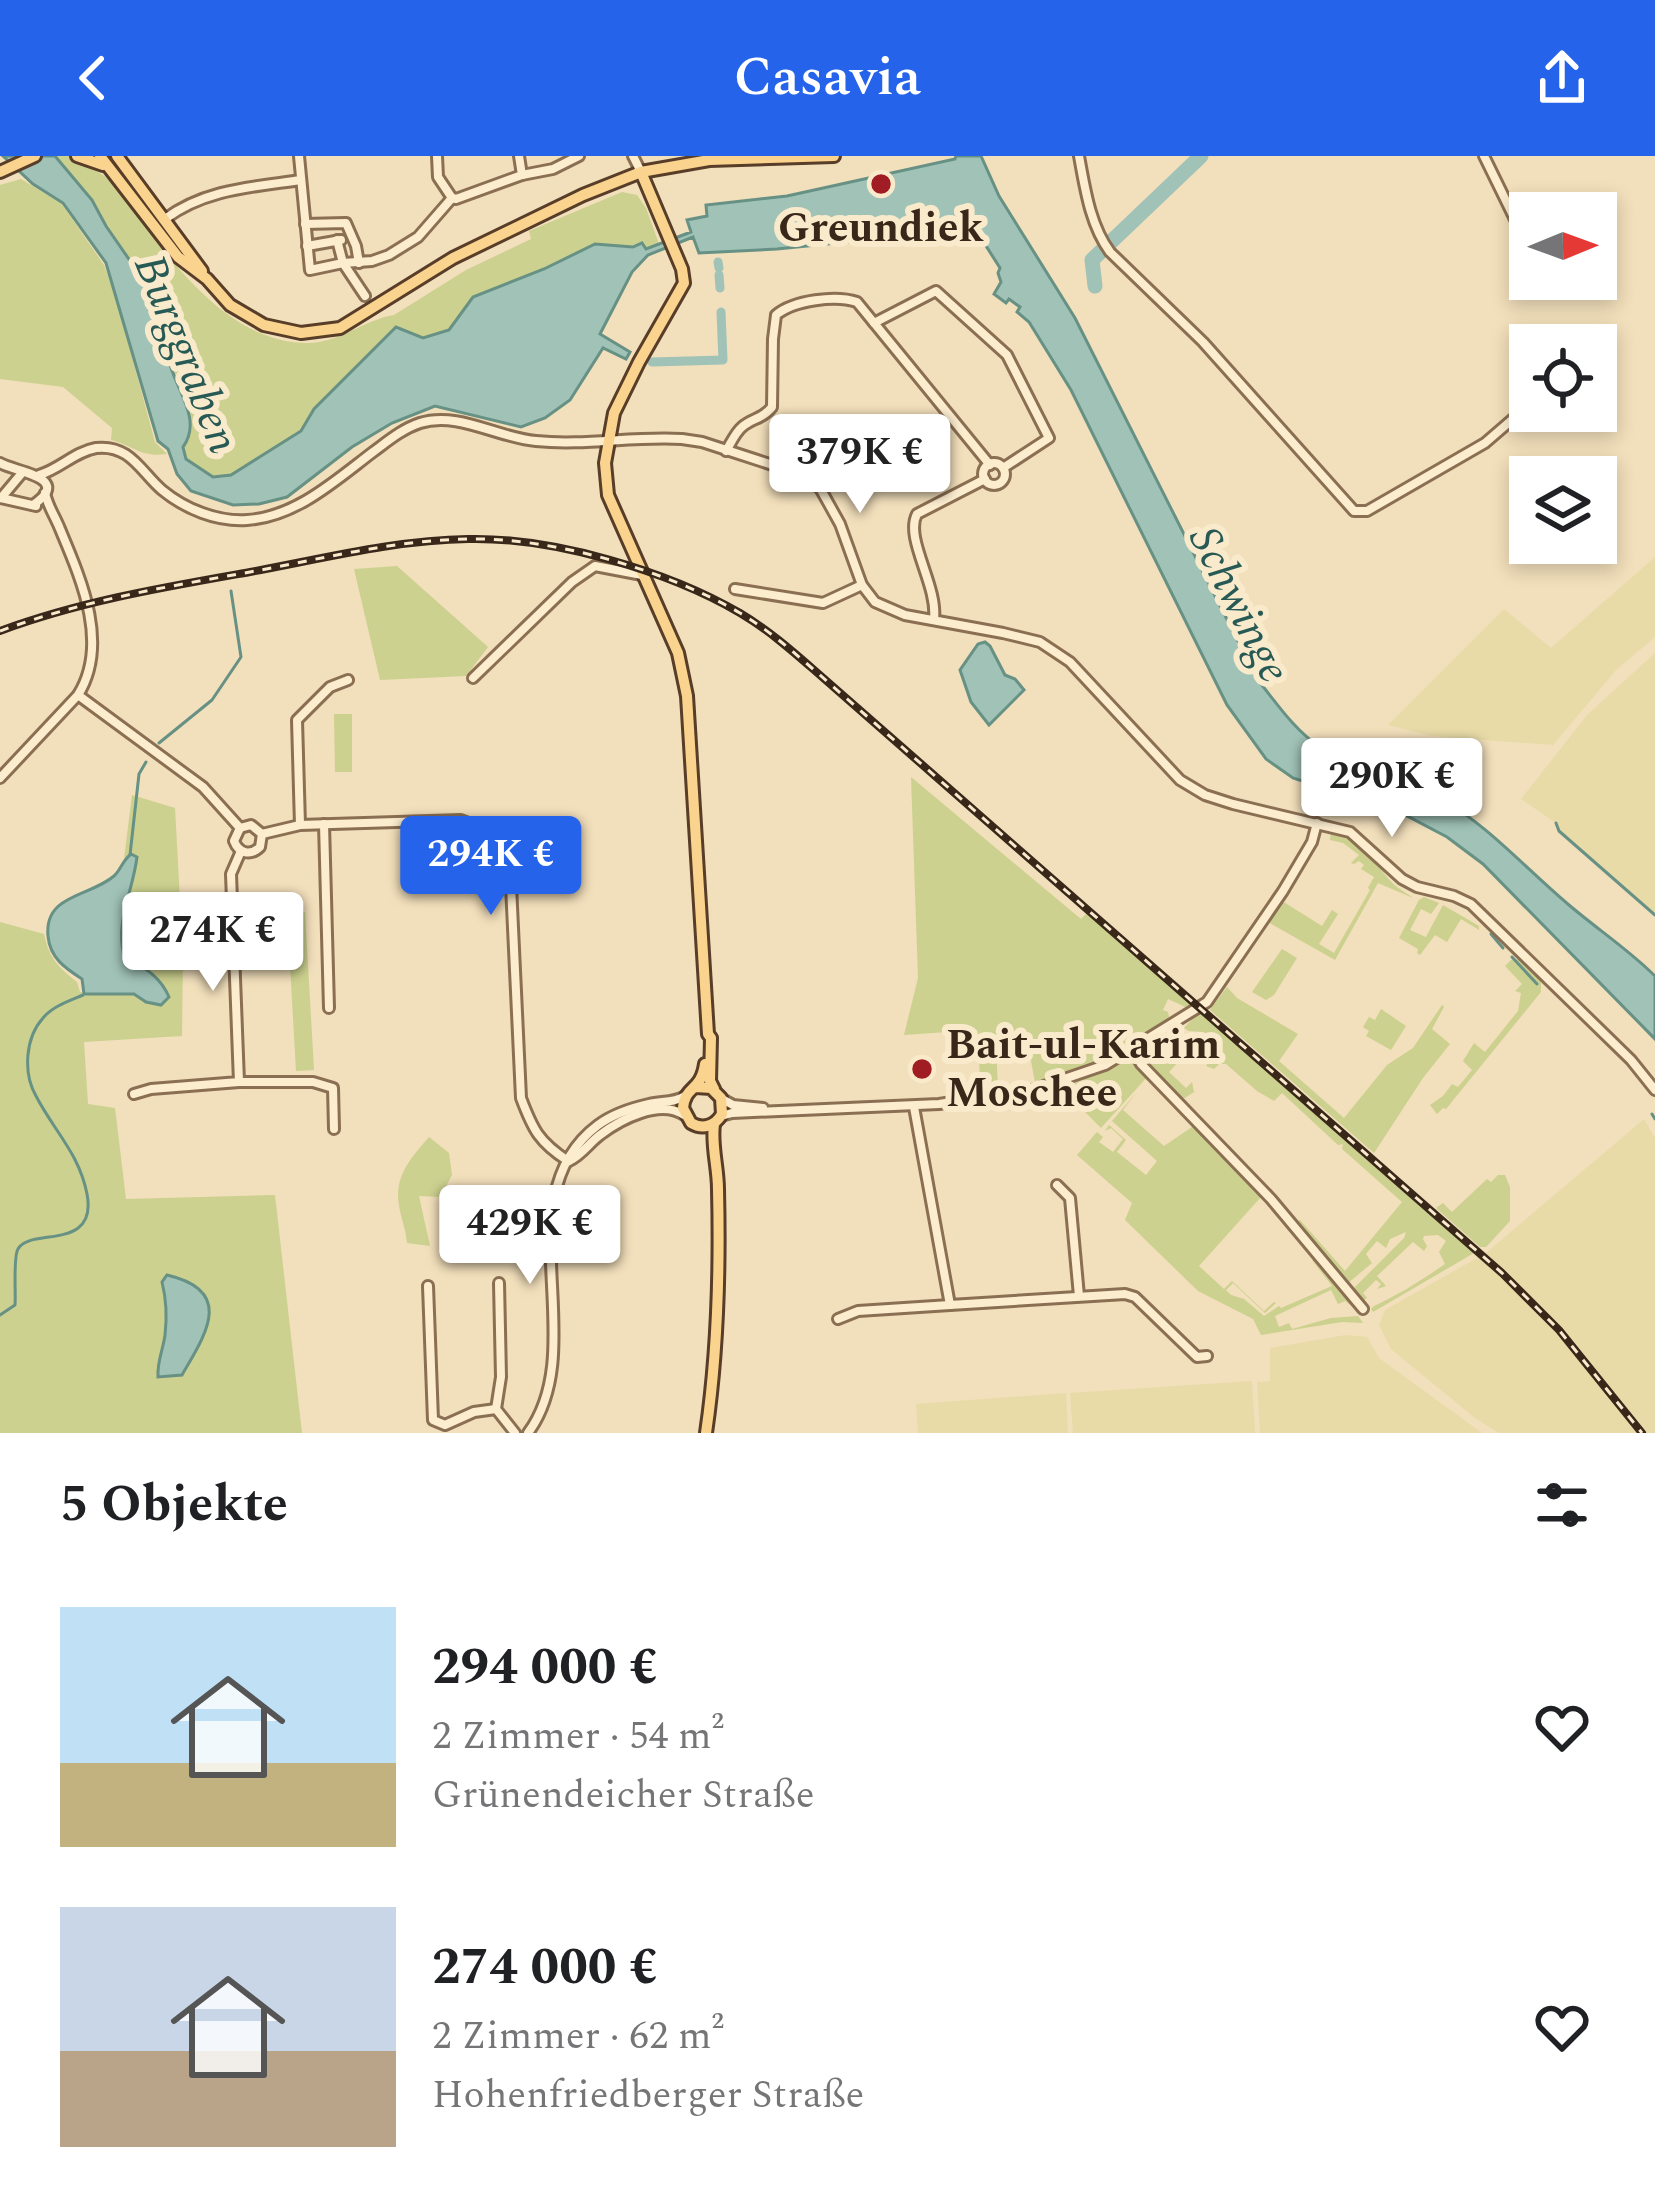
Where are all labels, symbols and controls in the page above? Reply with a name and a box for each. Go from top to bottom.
text: Casavia [734,37,921,119]
icon: back [60,45,126,111]
icon: share [1529,45,1595,111]
marker: Greundiek [868,171,894,197]
north arrow [1509,192,1617,300]
map controls [1509,192,1617,564]
place label: Greundiek [778,197,985,260]
water label: Burggraben [115,244,257,464]
button: locate [1509,324,1617,432]
pin: 379K € [762,414,958,516]
text: 379K € [796,423,924,482]
button: layers [1509,456,1617,564]
water label: Schwinge [1170,514,1308,696]
pin: 290K € [1294,738,1490,840]
text: 290K € [1328,747,1456,806]
pin: 294K € [393,816,589,918]
text: 294K € [427,825,555,884]
pin: 274K € [115,892,311,994]
text: 274K € [149,901,277,960]
place label: Bait-ul-Karim Moschee [946,1014,1220,1125]
marker: Bait-ul-Karim Moschee [909,1056,935,1082]
pin: 429K € [432,1185,628,1287]
text: 429K € [466,1194,594,1253]
text: 5 Objekte [60,1466,288,1544]
icon: filters [1529,1472,1595,1538]
text: 294 000 € [432,1629,658,1707]
icon: home [156,1655,300,1799]
icon: heart [1529,1694,1595,1760]
text: 2 Zimmer · 54 m² [432,1707,724,1766]
text: Grünendeicher Straße [432,1766,815,1825]
text: 274 000 € [432,1929,658,2007]
icon: home [156,1955,300,2099]
icon: heart [1529,1994,1595,2060]
text: 2 Zimmer · 62 m² [432,2007,724,2066]
text: Hohenfriedberger Straße [432,2066,864,2125]

